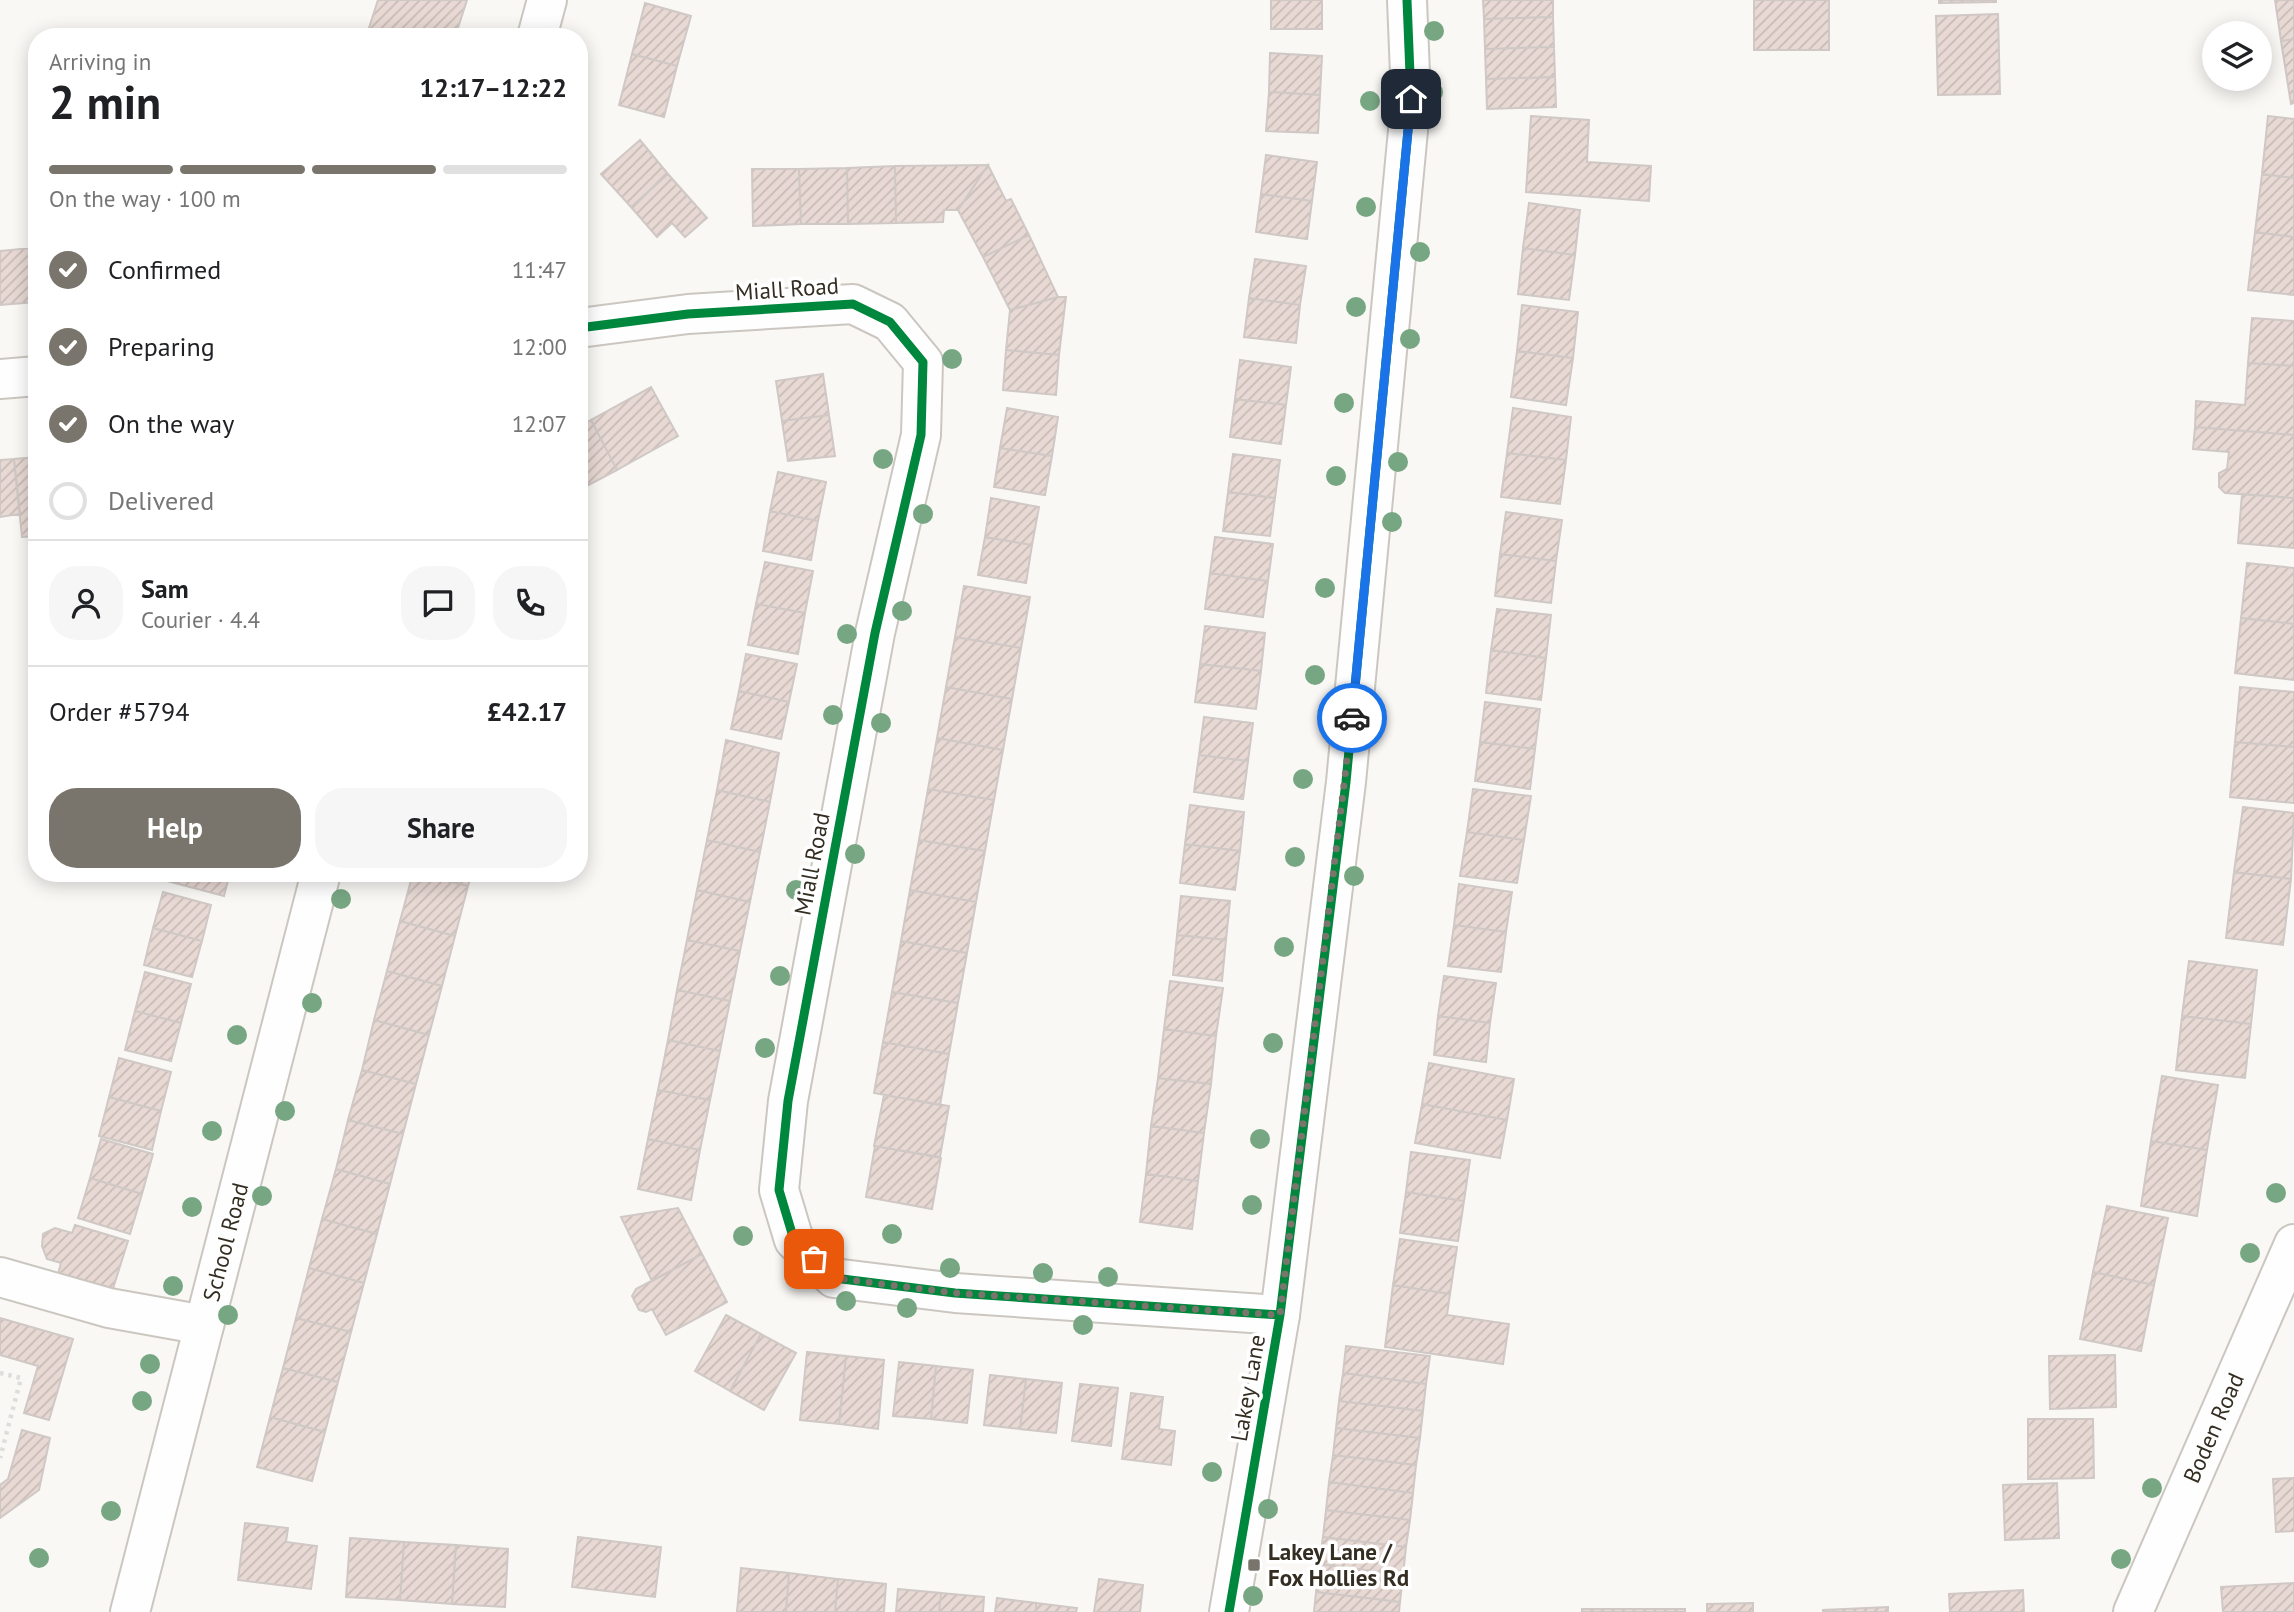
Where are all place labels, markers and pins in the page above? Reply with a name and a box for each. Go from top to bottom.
pin [1381,69,1441,129]
pin [784,1229,844,1289]
place label: Lakey Lane / Fox Hollies Rd [1268,1537,1409,1592]
marker: Lakey Lane / Fox Hollies Rd [1246,1557,1262,1573]

